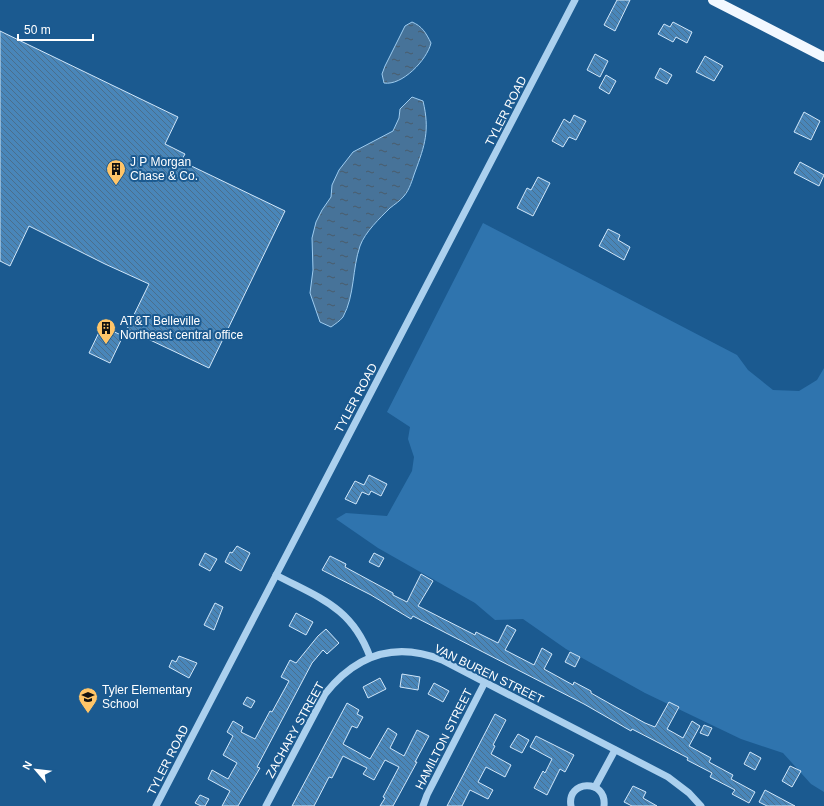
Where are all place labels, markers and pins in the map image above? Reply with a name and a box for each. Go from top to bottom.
place label: J P Morgan Chase & Co. [130,155,198,183]
building icon: J P Morgan Chase & Co. [105,158,127,186]
place label: AT&T Belleville Northeast central office [120,314,244,342]
building icon: AT&T Belleville Northeast central office [95,317,117,345]
place label: Tyler Elementary School [102,683,192,711]
school or university icon: Tyler Elementary School [77,686,99,714]

